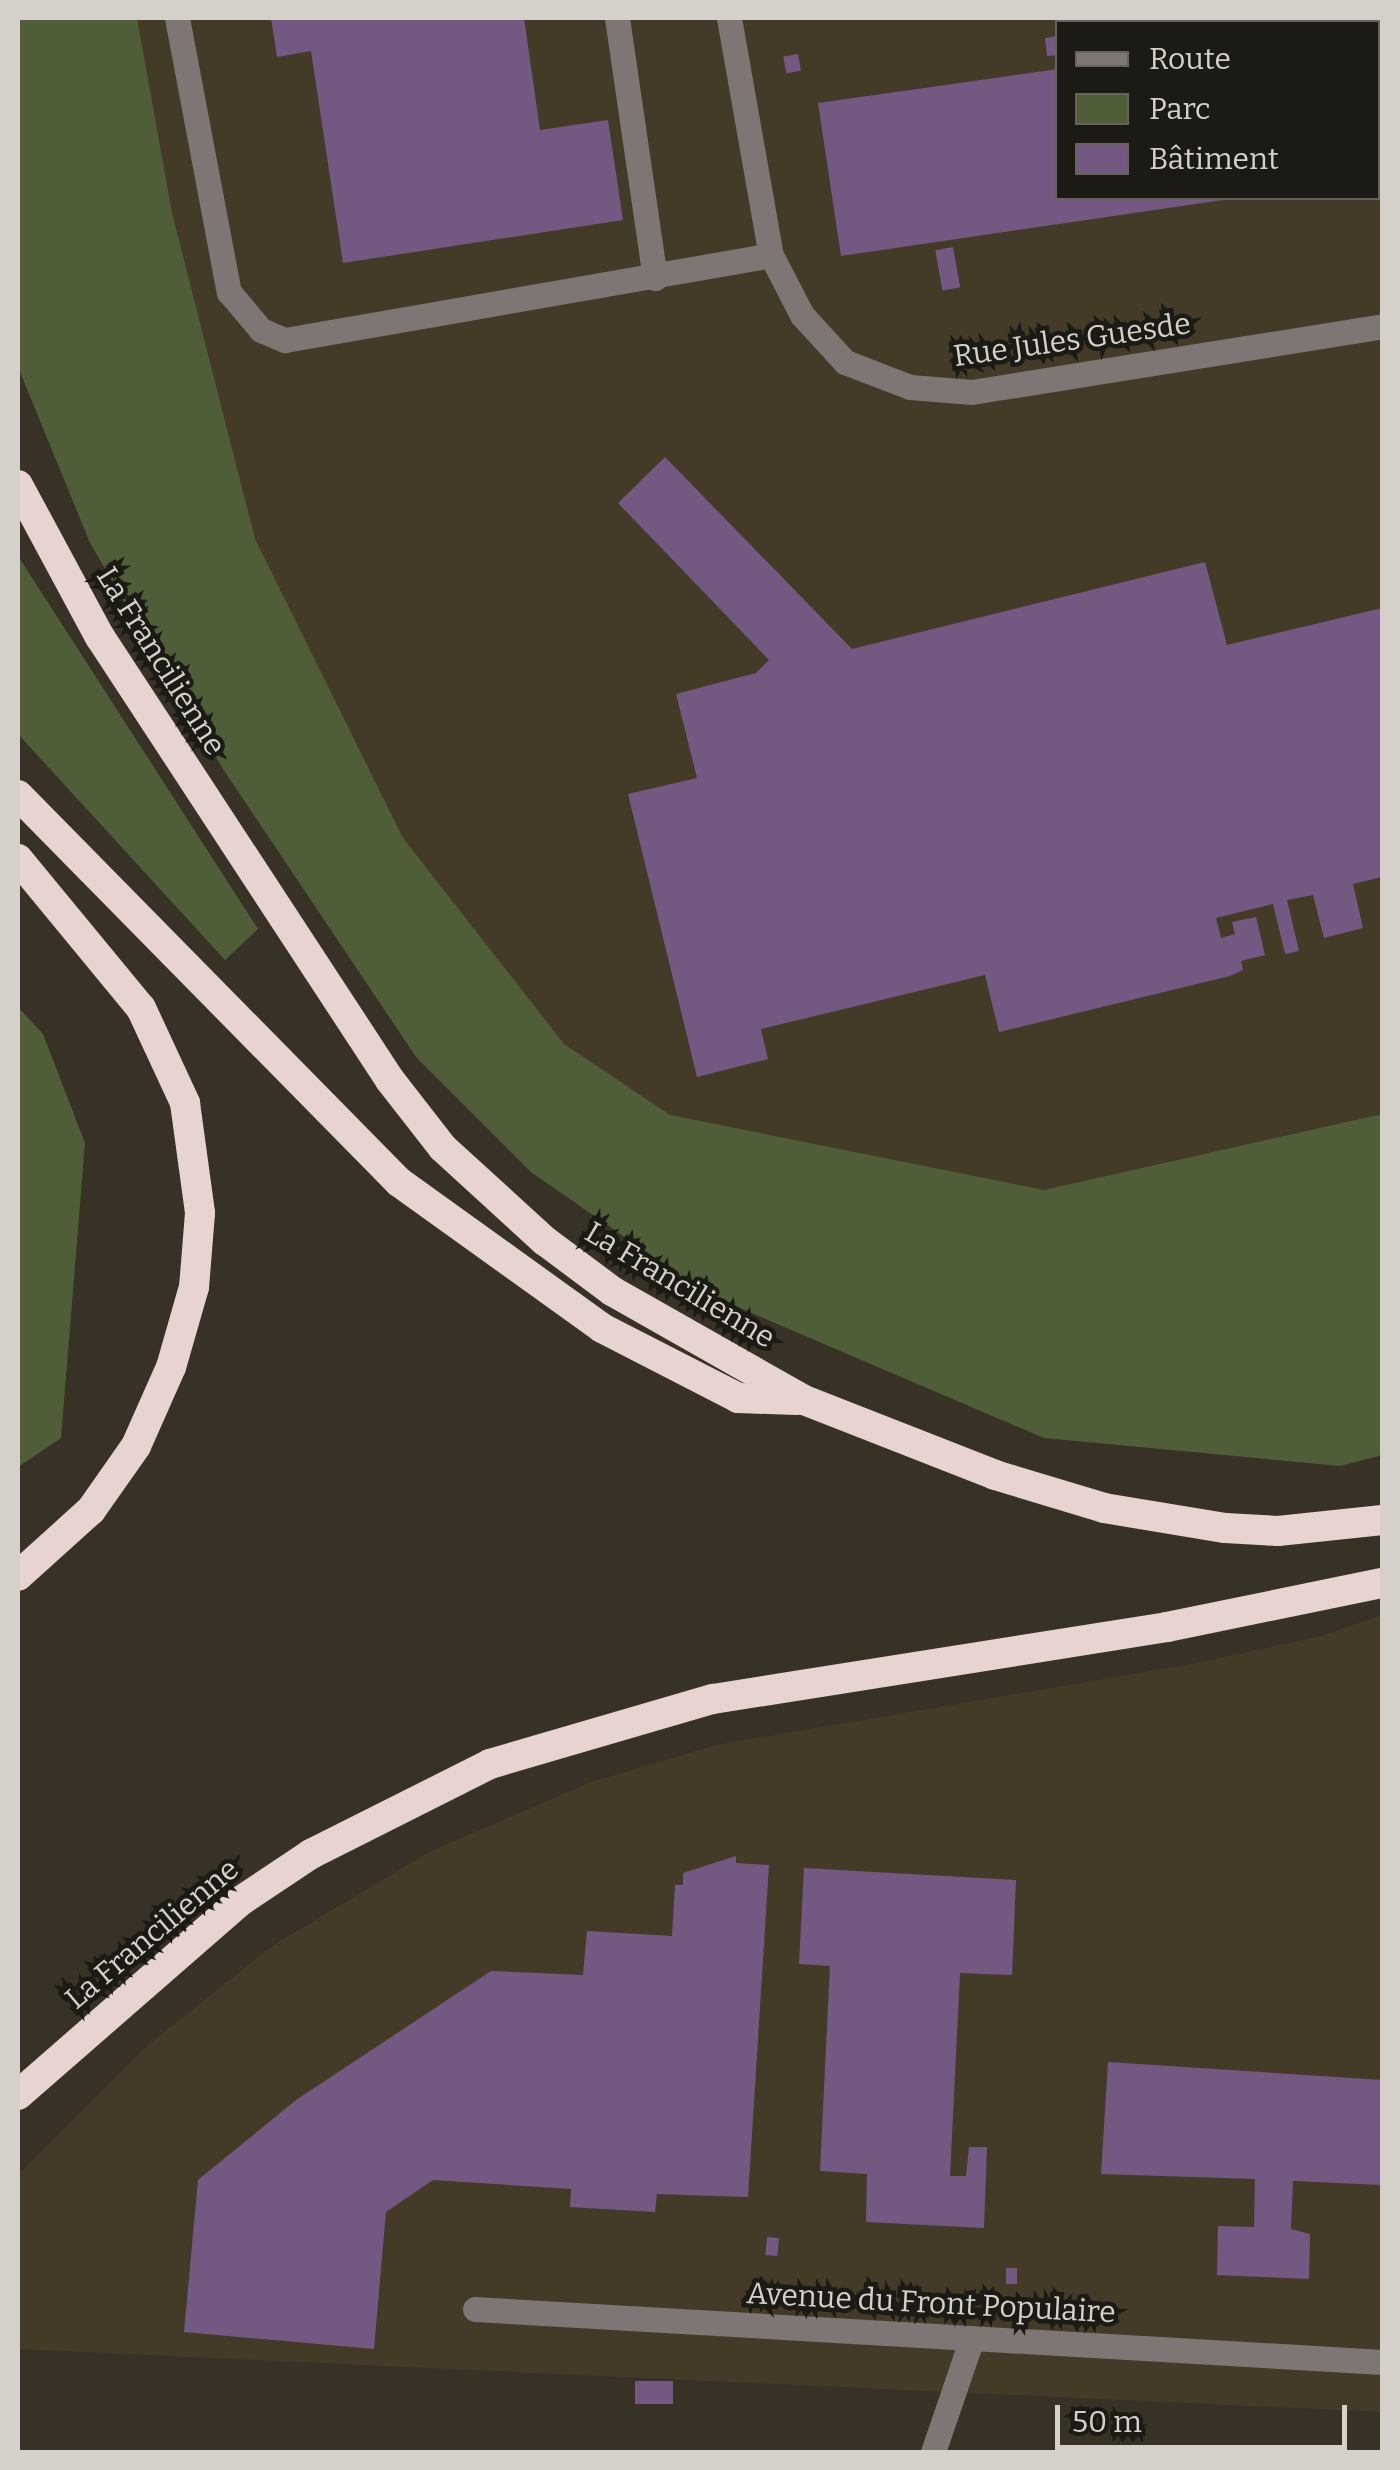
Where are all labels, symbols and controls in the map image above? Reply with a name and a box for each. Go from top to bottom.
legend [1055,20,1380,200]
text: Route [1149,41,1231,77]
text: Parc [1149,91,1211,127]
text: Bâtiment [1149,141,1279,177]
street label: Rue Jules Guesde [951,306,1193,374]
street label: La Francilienne [89,560,233,762]
street label: La Francilienne [579,1214,781,1356]
street label: La Francilienne [58,1851,246,2017]
street label: Avenue du Front Populaire [746,2275,1116,2331]
scale bar [1060,2385,1352,2447]
text: 50 m [1072,2404,1142,2440]

